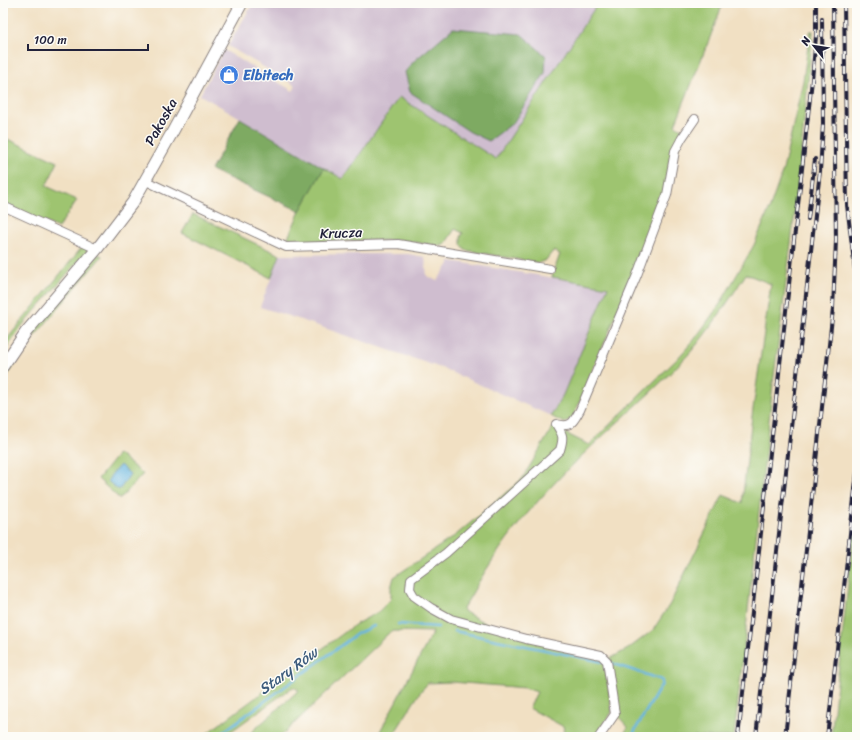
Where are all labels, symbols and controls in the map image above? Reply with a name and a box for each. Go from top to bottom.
scale bar [28,26,148,52]
north arrow [794,26,834,66]
text: 100 m [34,29,67,51]
text: N [795,33,816,50]
place label: Elbitech [243,63,294,88]
shop icon: Elbitech [218,64,240,86]
street label: Pakoska [138,94,184,150]
street label: Krucza [319,220,364,246]
water label: Stary Rów [253,639,325,702]

